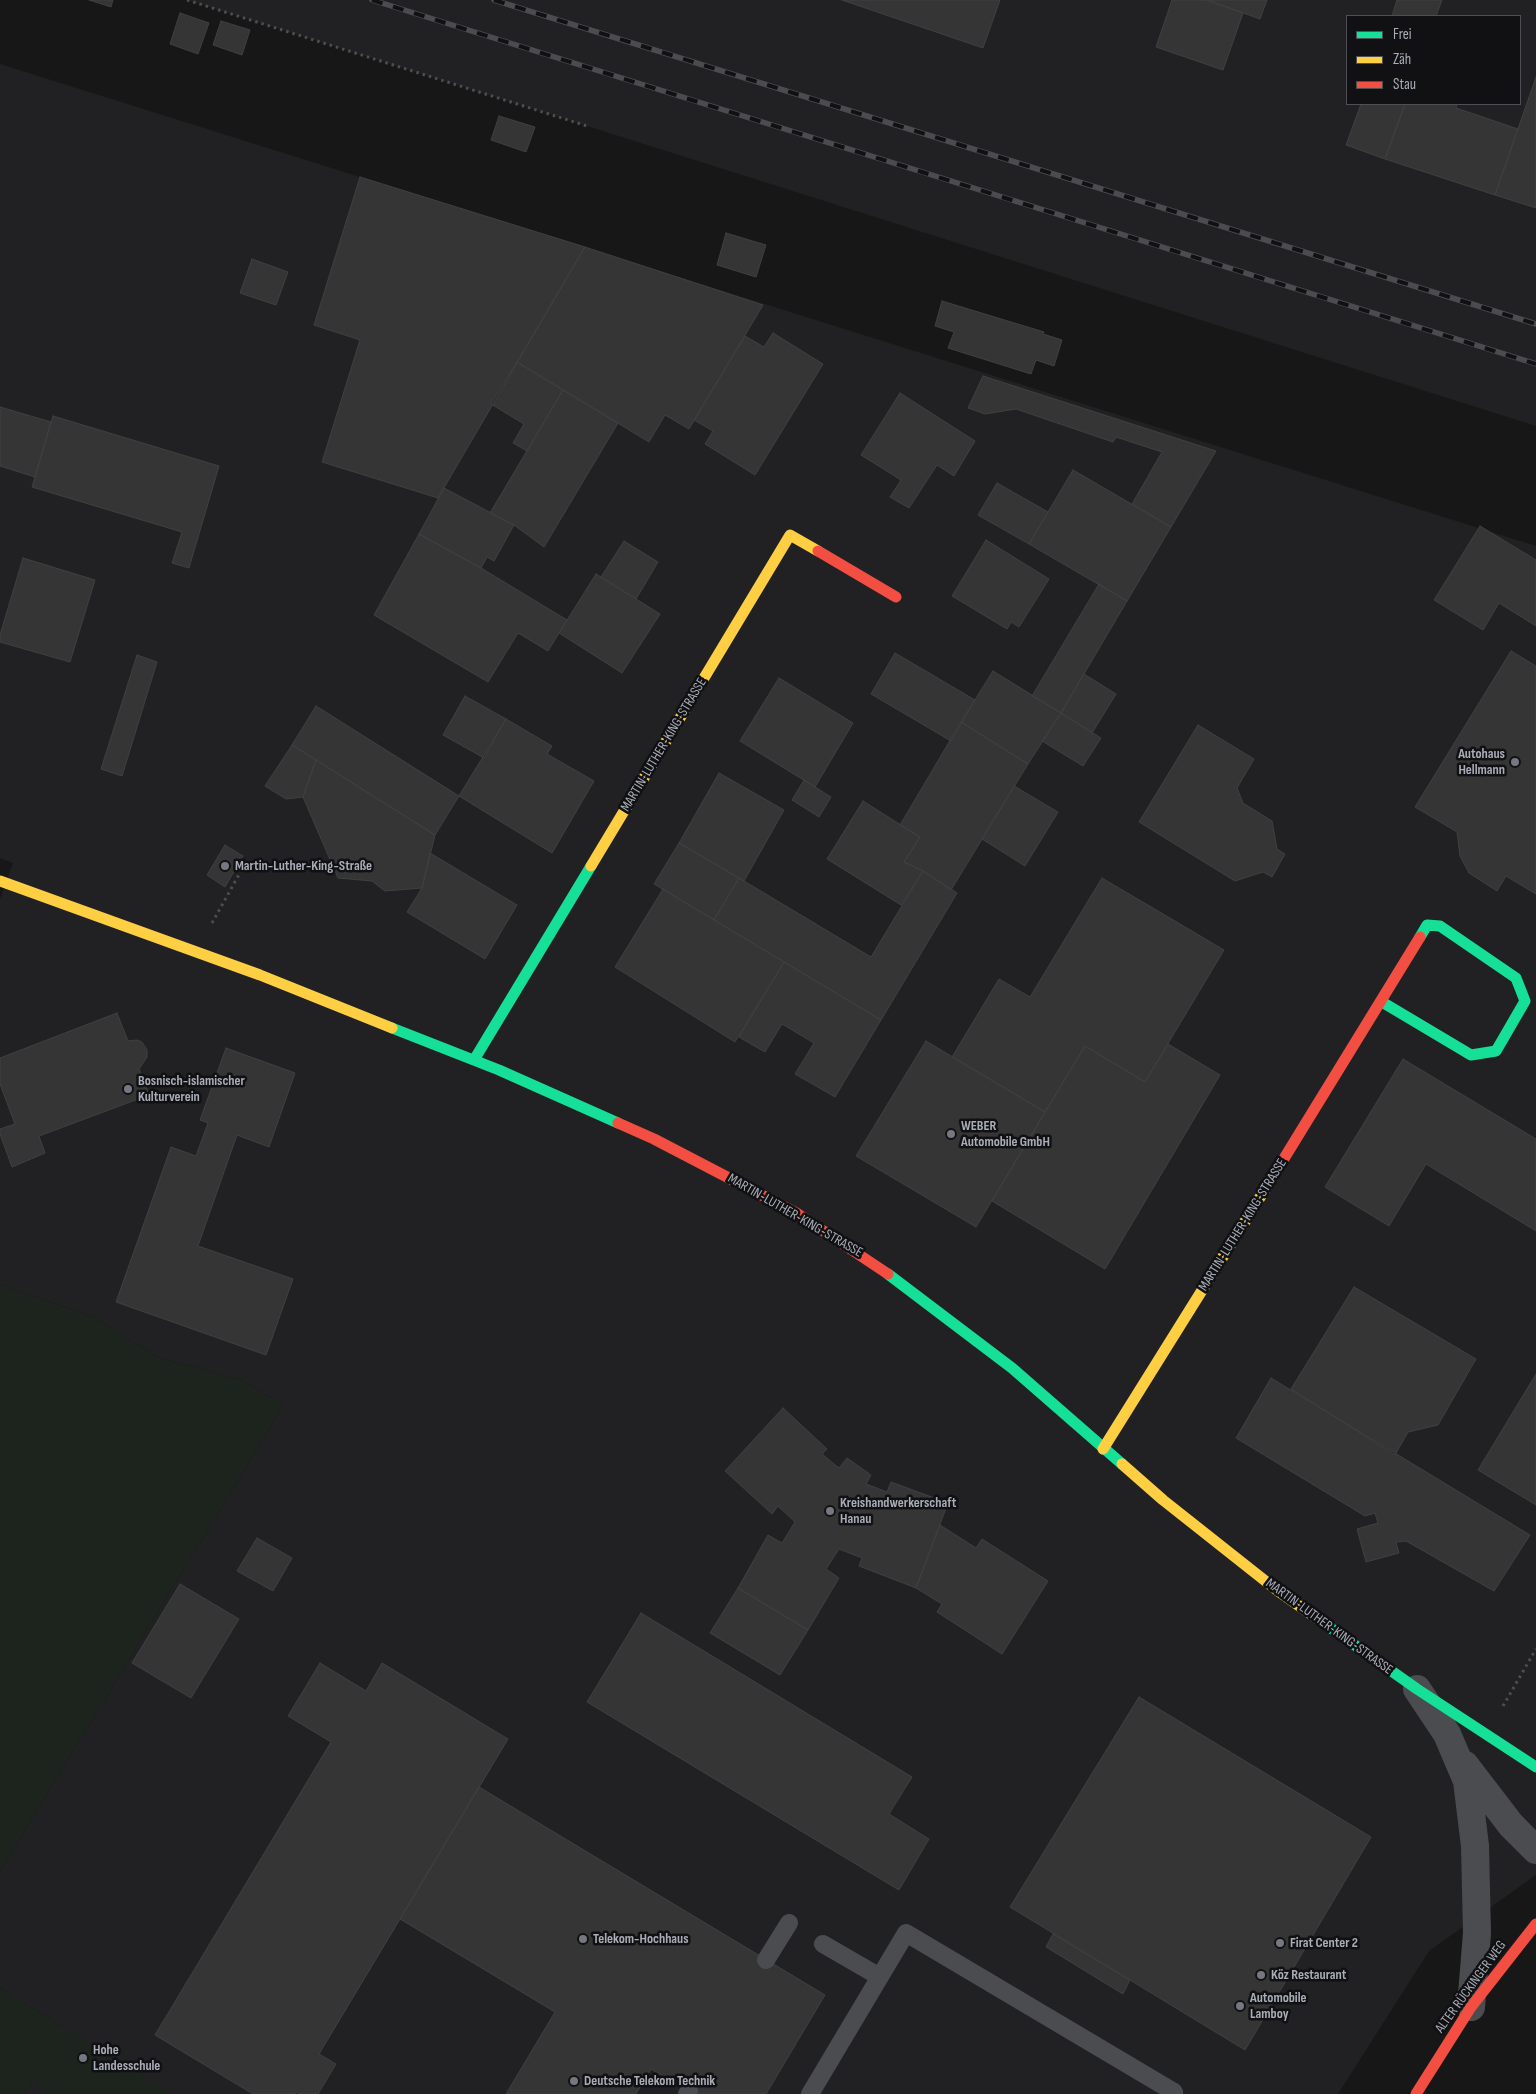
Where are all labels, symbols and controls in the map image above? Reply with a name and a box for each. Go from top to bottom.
legend [1346,15,1521,105]
text: Frei [1393,25,1412,44]
text: Zäh [1393,50,1411,69]
text: Stau [1393,75,1416,94]
street label: MARTIN-LUTHER-KING-STRASSE [617,675,711,815]
place label: Autohaus Hellmann [1458,746,1505,779]
marker: Autohaus Hellmann [1509,756,1521,768]
place label: Martin-Luther-King-Straße [235,858,372,874]
marker: Martin-Luther-King-Straße [219,860,231,872]
place label: Bosnisch-islamischer Kulturverein [138,1073,245,1106]
marker: Bosnisch-islamischer Kulturverein [122,1083,134,1095]
place label: WEBER Automobile GmbH [961,1118,1050,1150]
marker: WEBER Automobile GmbH [945,1128,957,1140]
street label: MARTIN-LUTHER-KING-STRASSE [1195,1156,1291,1294]
street label: MARTIN-LUTHER-KING-STRASSE [725,1171,865,1261]
place label: Kreishandwerkerschaft Hanau [840,1495,956,1528]
marker: Kreishandwerkerschaft Hanau [824,1505,836,1517]
street label: MARTIN-LUTHER-KING-STRASSE [1262,1575,1396,1679]
place label: Telekom-Hochhaus [593,1931,689,1947]
marker: Telekom-Hochhaus [577,1933,589,1945]
place label: Firat Center 2 [1290,1935,1358,1951]
marker: Firat Center 2 [1274,1937,1286,1949]
street label: ALTER RÜCKINGER WEG [1432,1938,1510,2036]
place label: Köz Restaurant [1271,1967,1346,1983]
marker: Köz Restaurant [1255,1969,1267,1981]
place label: Automobile Lamboy [1250,1990,1307,2022]
marker: Automobile Lamboy [1234,2000,1246,2012]
place label: Hohe Landesschule [93,2042,160,2074]
marker: Hohe Landesschule [77,2052,89,2064]
place label: Deutsche Telekom Technik [584,2073,715,2089]
marker: Deutsche Telekom Technik [568,2075,580,2087]

